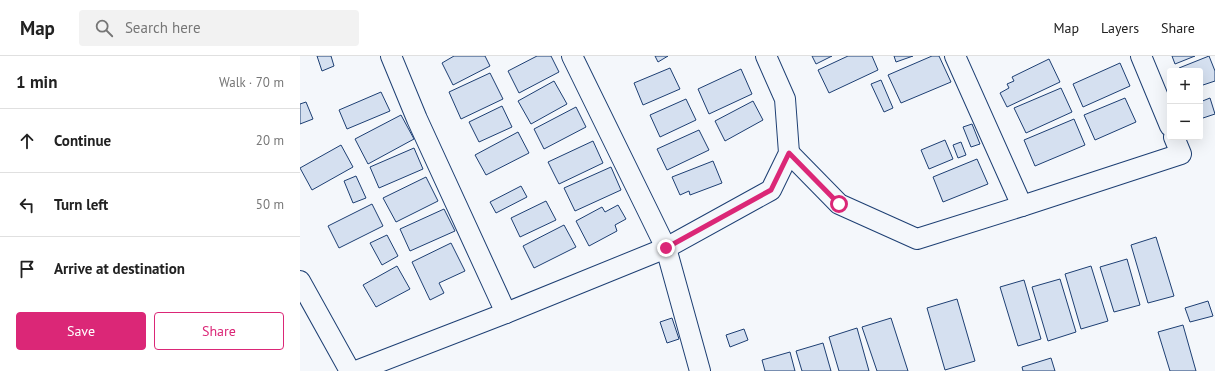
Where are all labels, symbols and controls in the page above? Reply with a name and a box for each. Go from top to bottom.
search box [79,10,359,46]
text: Map [20,16,55,40]
icon: search [93,17,115,39]
text: Search here [125,18,201,37]
text: Map [1053,19,1079,37]
text: Layers [1101,19,1139,37]
text: Share [1161,19,1195,37]
map controls [1167,68,1203,140]
button: + [1167,68,1203,104]
text: 1 min [16,71,57,93]
text: Walk · 70 m [219,74,284,91]
button: − [1167,104,1203,140]
icon: ahead [16,130,38,152]
text: Continue [54,131,111,150]
text: 20 m [256,132,284,149]
icon: left [16,194,38,216]
text: Turn left [54,195,108,214]
route start [830,195,848,213]
text: 50 m [256,196,284,213]
route end [657,239,675,257]
icon: arrive [16,258,38,280]
text: Arrive at destination [54,259,185,278]
button: Save [16,312,146,350]
button: Share [154,312,284,350]

